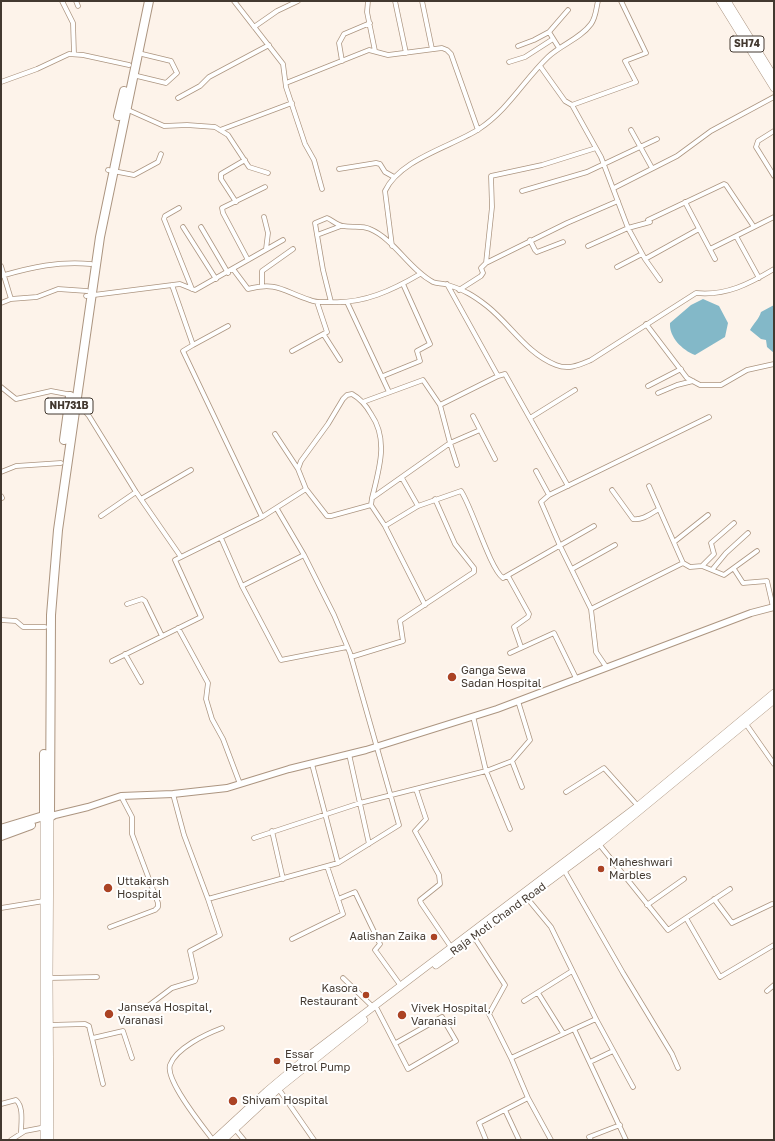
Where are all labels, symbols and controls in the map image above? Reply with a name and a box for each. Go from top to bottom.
road number: SH74 [730,36,764,52]
road number: NH731B [45,398,93,414]
place label: Ganga Sewa Sadan Hospital [461,664,541,690]
marker: Ganga Sewa Sadan Hospital [446,671,458,683]
place label: Maheshwari Marbles [609,856,672,882]
marker: Maheshwari Marbles [596,864,606,874]
place label: Uttakarsh Hospital [117,875,169,901]
street label: Raja Moti Chand Road [447,880,549,958]
marker: Uttakarsh Hospital [102,882,114,894]
place label: Aalishan Zaika [350,930,426,944]
marker: Aalishan Zaika [429,932,439,942]
place label: Kasora Restaurant [300,982,358,1008]
marker: Kasora Restaurant [361,990,371,1000]
place label: Janseva Hospital, Varanasi [118,1001,212,1027]
place label: Vivek Hospital, Varanasi [411,1002,491,1028]
marker: Janseva Hospital, Varanasi [103,1008,115,1020]
marker: Vivek Hospital, Varanasi [396,1009,408,1021]
place label: Essar Petrol Pump [285,1048,350,1074]
marker: Essar Petrol Pump [272,1056,282,1066]
place label: Shivam Hospital [242,1094,328,1108]
marker: Shivam Hospital [227,1095,239,1107]

